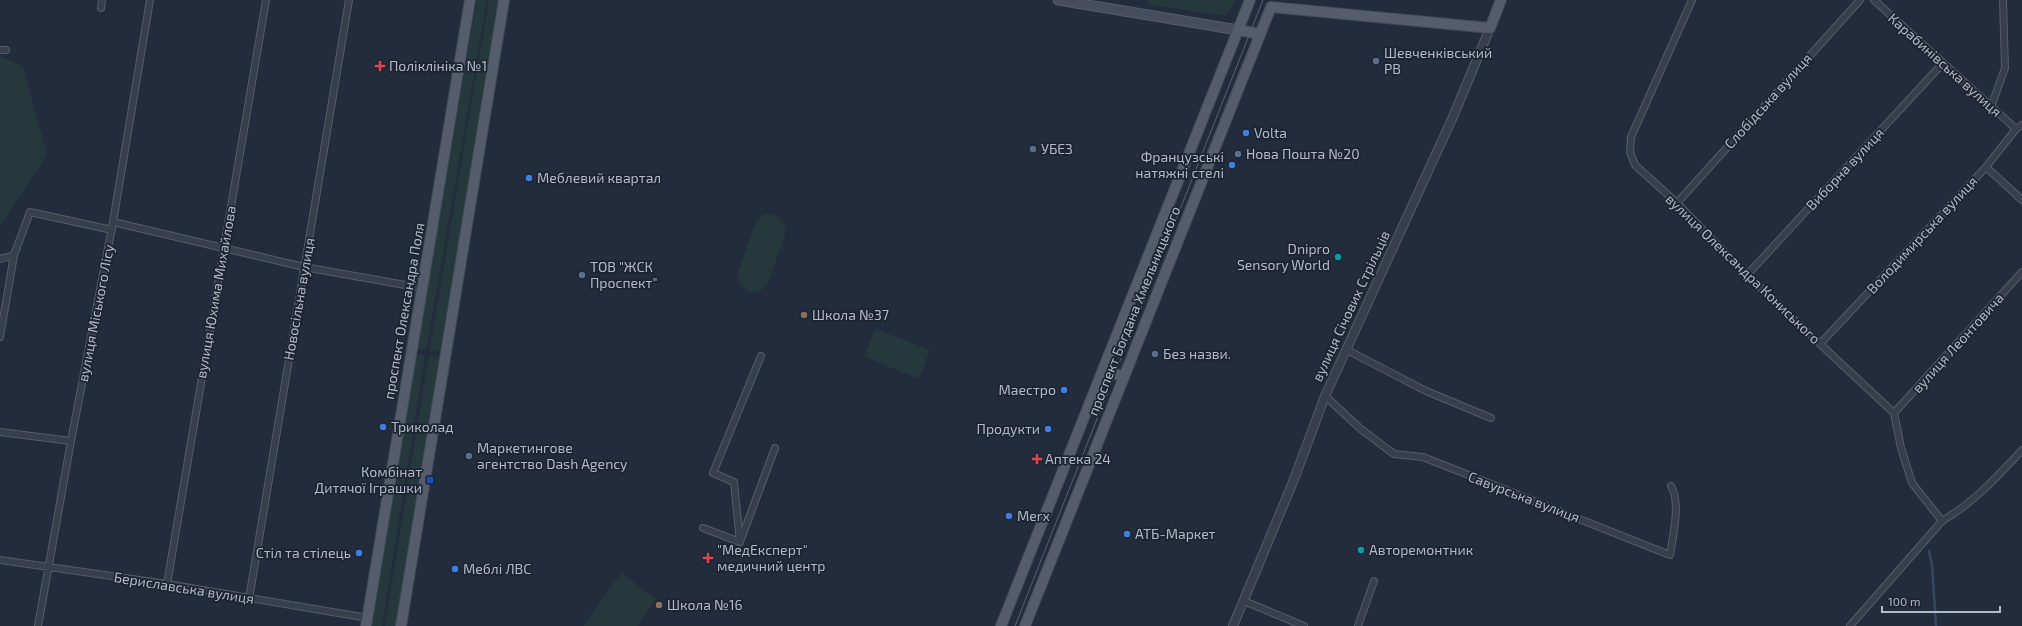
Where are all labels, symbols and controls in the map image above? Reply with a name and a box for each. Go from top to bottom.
street label: Карабинівська вулиця [1885,9,2006,120]
place label: Шевченківський РВ [1384,44,1492,77]
street label: Слобідська вулиця [1720,49,1815,152]
marker: Шевченківський РВ [1371,56,1381,66]
place label: Поліклініка №1 [389,57,487,74]
marker: Поліклініка №1 [374,60,386,72]
place label: Volta [1254,124,1287,141]
street label: Виборна вулиця [1802,124,1887,213]
marker: Volta [1241,128,1251,138]
place label: УБЕЗ [1041,140,1073,157]
marker: УБЕЗ [1028,144,1038,154]
place label: Нова Пошта №20 [1246,145,1360,162]
place label: Французські натяжні стелі [1135,148,1224,181]
marker: Нова Пошта №20 [1233,149,1243,159]
marker: Французські натяжні стелі [1227,160,1237,170]
place label: Меблевий квартал [537,169,661,186]
street label: Володимирська вулиця [1863,172,1981,297]
marker: Меблевий квартал [524,173,534,183]
street label: вулиця Олександра Кониського [1662,190,1824,347]
street label: вулиця Юхима Михайлова [192,204,239,380]
street label: проспект Богдана Хмельницького [1084,204,1183,418]
street label: проспект Олександра Поля [380,221,427,401]
street label: вулиця Січових Стрільців [1308,228,1393,384]
street label: Новосільна вулиця [279,236,318,362]
place label: Dnipro Sensory World [1237,240,1330,273]
street label: вулиця Міського Лісу [74,242,117,383]
marker: Dnipro Sensory World [1333,252,1343,262]
place label: ТОВ "ЖСК Проспект" [590,258,657,291]
marker: ТОВ "ЖСК Проспект" [577,270,587,280]
street label: вулиця Леонтовича [1908,289,2007,396]
place label: Школа №37 [812,306,889,323]
marker: Школа №37 [799,310,809,320]
place label: Без назви. [1163,345,1231,362]
marker: Без назви. [1150,349,1160,359]
place label: Маестро [999,381,1056,398]
marker: Маестро [1059,385,1069,395]
place label: Триколад [391,418,453,435]
place label: Продукти [977,420,1040,437]
marker: Триколад [378,422,388,432]
marker: Продукти [1043,424,1053,434]
place label: Маркетингове агентство Dash Agency [477,439,628,472]
place label: Аптека 24 [1045,450,1111,467]
marker: Маркетингове агентство Dash Agency [464,451,474,461]
marker: Аптека 24 [1032,454,1042,464]
place label: Комбінат Дитячої Іграшки [315,463,422,496]
street label: Савурська вулиця [1466,467,1582,526]
marker: Комбінат Дитячої Іграшки [425,475,435,485]
place label: Merx [1017,507,1050,524]
marker: Merx [1004,511,1014,521]
place label: АТБ-Маркет [1135,525,1216,542]
marker: АТБ-Маркет [1122,529,1132,539]
place label: "МедЕксперт" медичний центр [717,541,825,574]
place label: Авторемонтник [1369,541,1474,558]
place label: Стіл та стілець [256,544,351,561]
marker: Авторемонтник [1356,545,1366,555]
marker: Стіл та стілець [354,548,364,558]
marker: "МедЕксперт" медичний центр [702,552,714,564]
place label: Меблі ЛВС [463,560,531,577]
marker: Меблі ЛВС [450,564,460,574]
street label: Бериславська вулиця [113,568,255,607]
scale bar [1882,588,2000,614]
text: 100 m [1888,594,1920,608]
place label: Школа №16 [667,596,743,613]
marker: Школа №16 [654,600,664,610]

